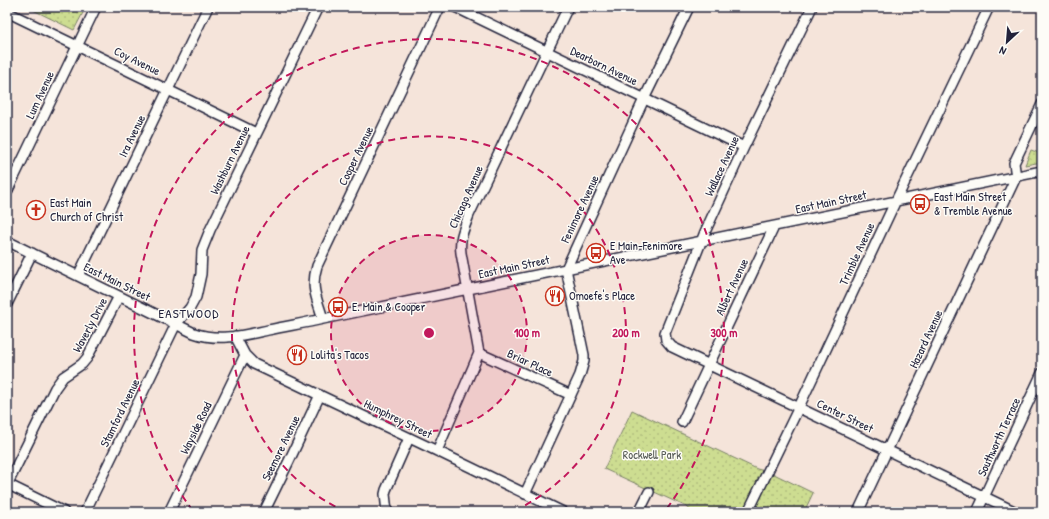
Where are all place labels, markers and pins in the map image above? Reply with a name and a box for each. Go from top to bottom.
place label: East Main Street & Tremble Avenue [934,188,1013,219]
bus stop icon: East Main Street & Tremble Avenue [909,193,931,215]
place label: East Main Church of Christ [50,194,124,225]
church icon: East Main Church of Christ [25,199,47,221]
place label: E Main-Fenimore Ave [610,237,683,268]
bus stop icon: E Main-Fenimore Ave [585,242,607,264]
restaurant icon: Omoefe's Place [544,285,566,307]
place label: Omoefe's Place [569,287,635,304]
bus stop icon: E. Main & Cooper [327,296,349,318]
place label: E. Main & Cooper [352,298,426,315]
centre of rings [422,326,436,340]
restaurant icon: Lolita's Tacos [286,344,308,366]
place label: Lolita's Tacos [311,346,369,363]

